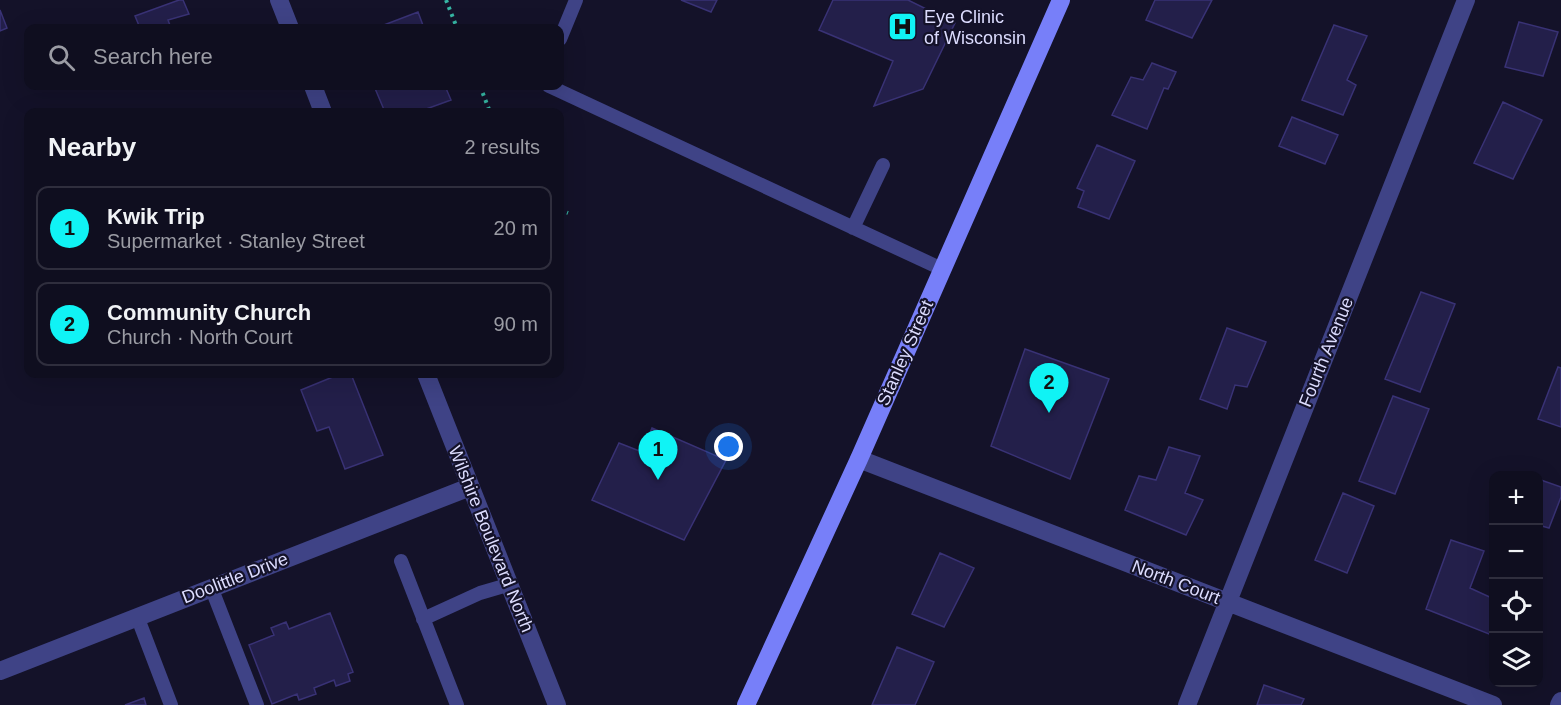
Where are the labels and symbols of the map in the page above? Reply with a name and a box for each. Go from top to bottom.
place label: Eye Clinic of Wisconsin [924,7,1026,48]
hospital icon: Eye Clinic of Wisconsin [887,11,919,43]
street label: Fourth Avenue [1295,294,1357,410]
street label: Stanley Street [873,297,937,409]
pin: 2 [1030,364,1068,413]
pin: 1 [638,430,678,480]
your location [714,432,743,461]
street label: Wilshire Boulevard North [444,443,538,635]
street label: Doolittle Drive [179,549,291,607]
street label: North Court [1129,556,1223,608]

